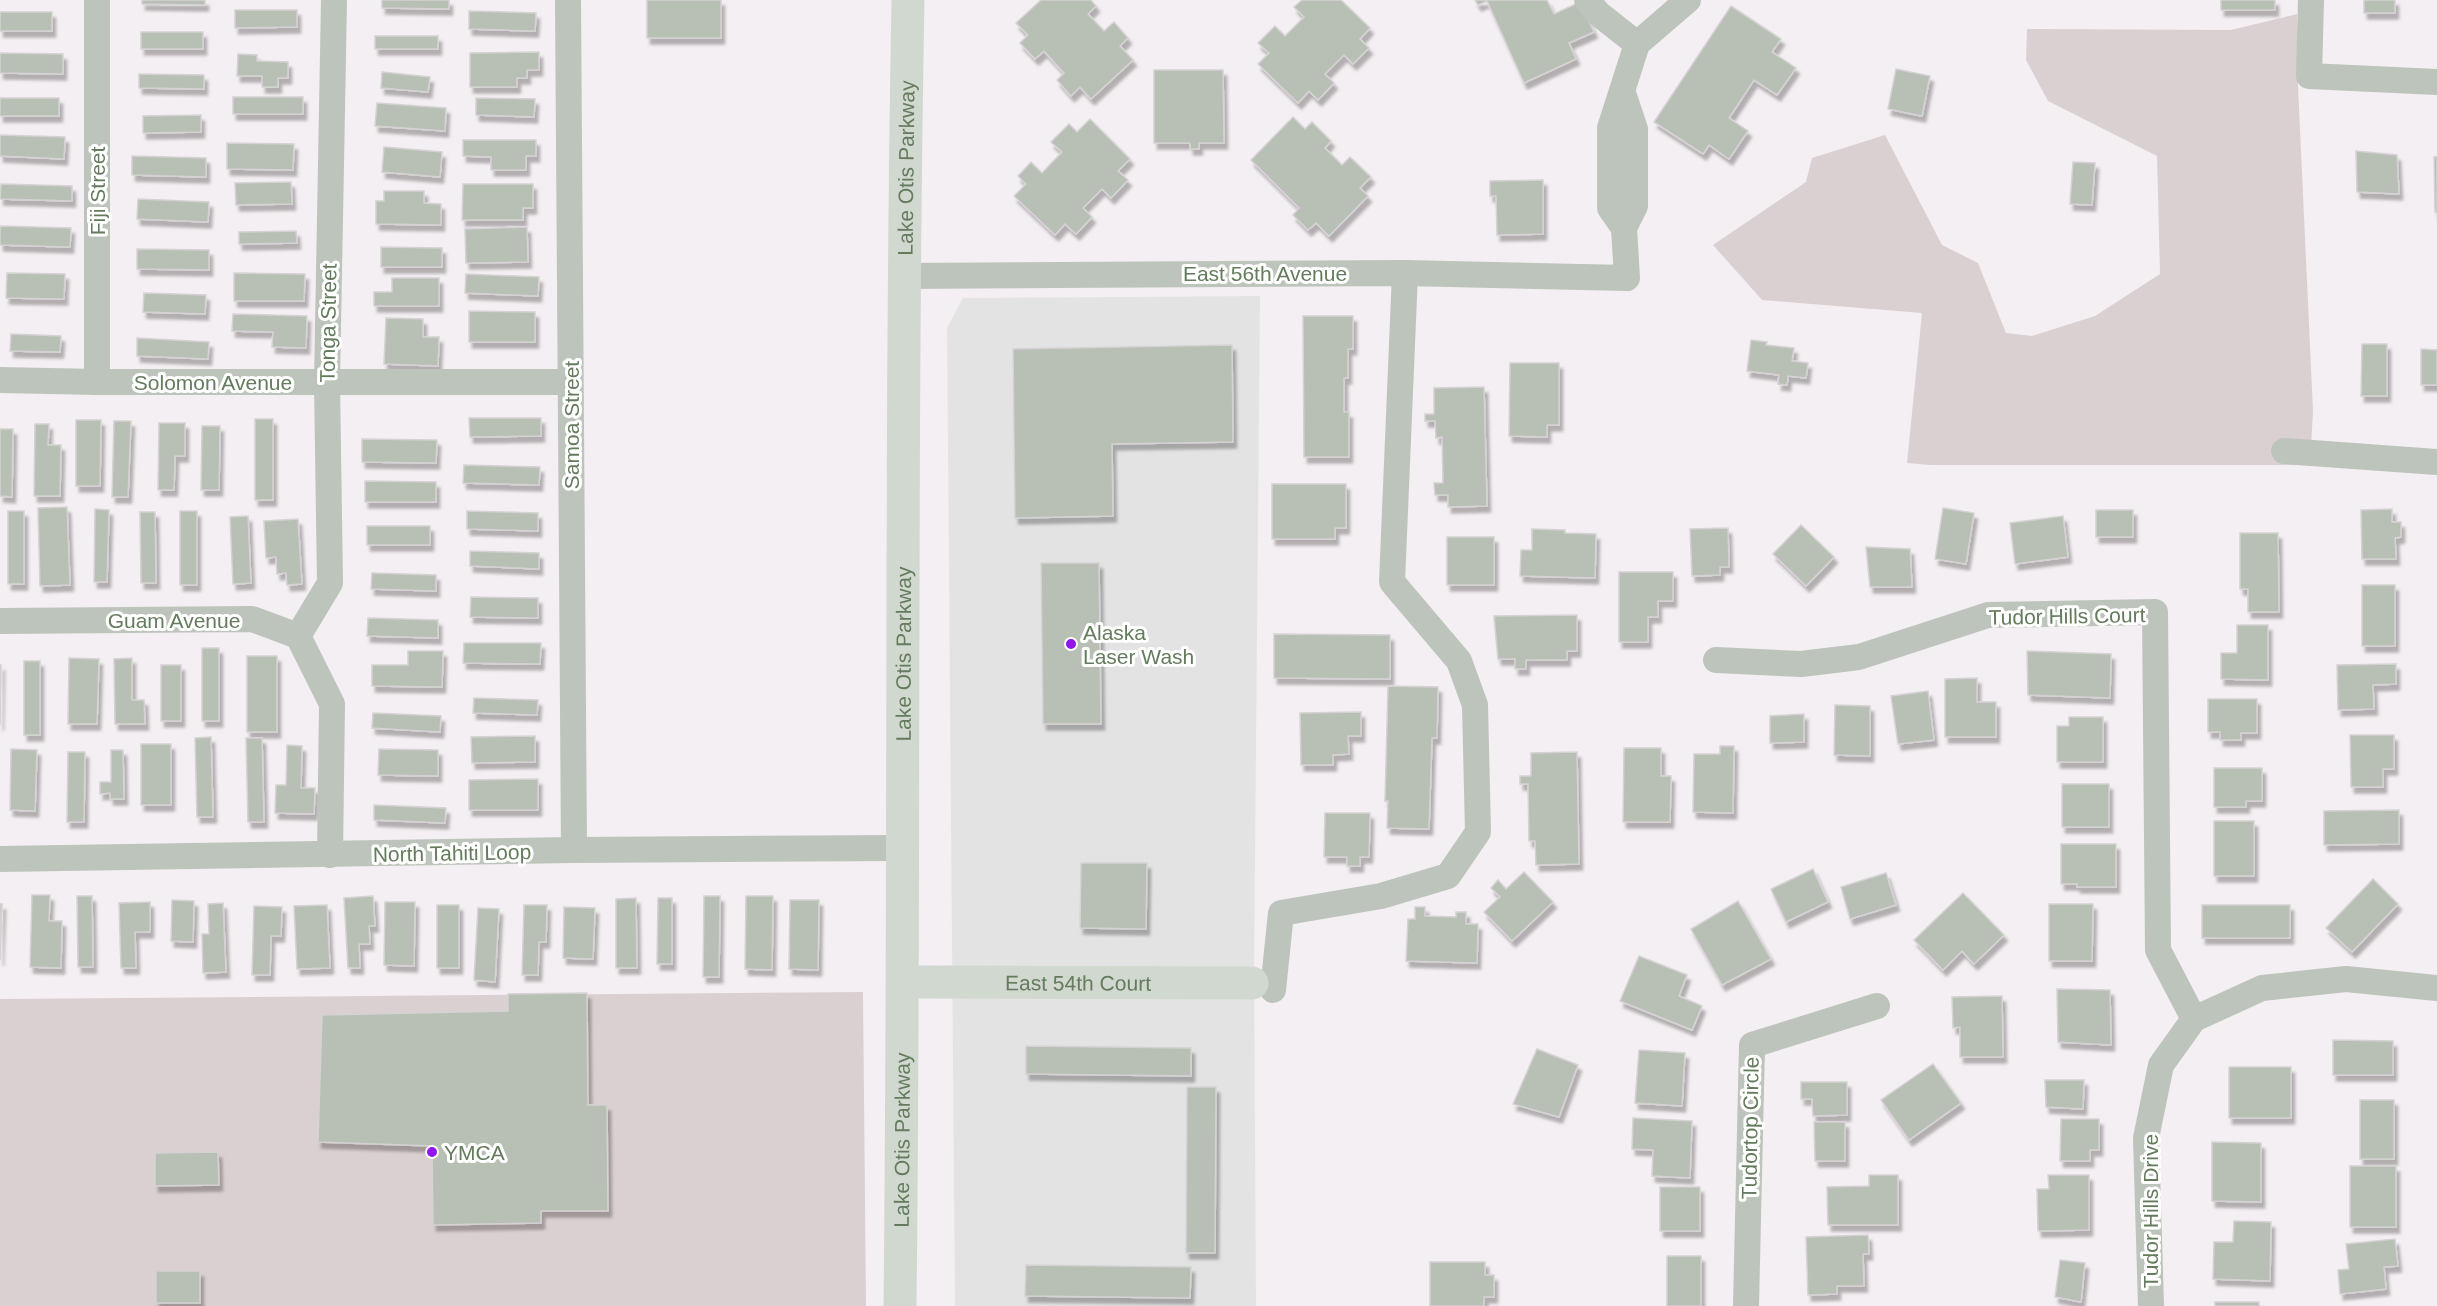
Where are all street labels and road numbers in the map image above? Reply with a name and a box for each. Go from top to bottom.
street label: Lake Otis Parkway [893,80,918,256]
street label: Fiji Street [86,146,109,235]
street label: East 56th Avenue [1183,262,1347,285]
street label: Tonga Street [315,263,341,383]
street label: Samoa Street [560,361,583,489]
street label: Solomon Avenue [134,371,292,394]
street label: Lake Otis Parkway [891,566,915,742]
street label: Tudor Hills Court [1988,603,2146,629]
street label: Guam Avenue [108,609,240,632]
street label: North Tahiti Loop [373,840,531,866]
street label: East 54th Court [1005,971,1151,994]
street label: Lake Otis Parkway [889,1052,913,1228]
street label: Tudortop Circle [1737,1056,1763,1200]
street label: Tudor Hills Drive [2139,1134,2162,1288]

